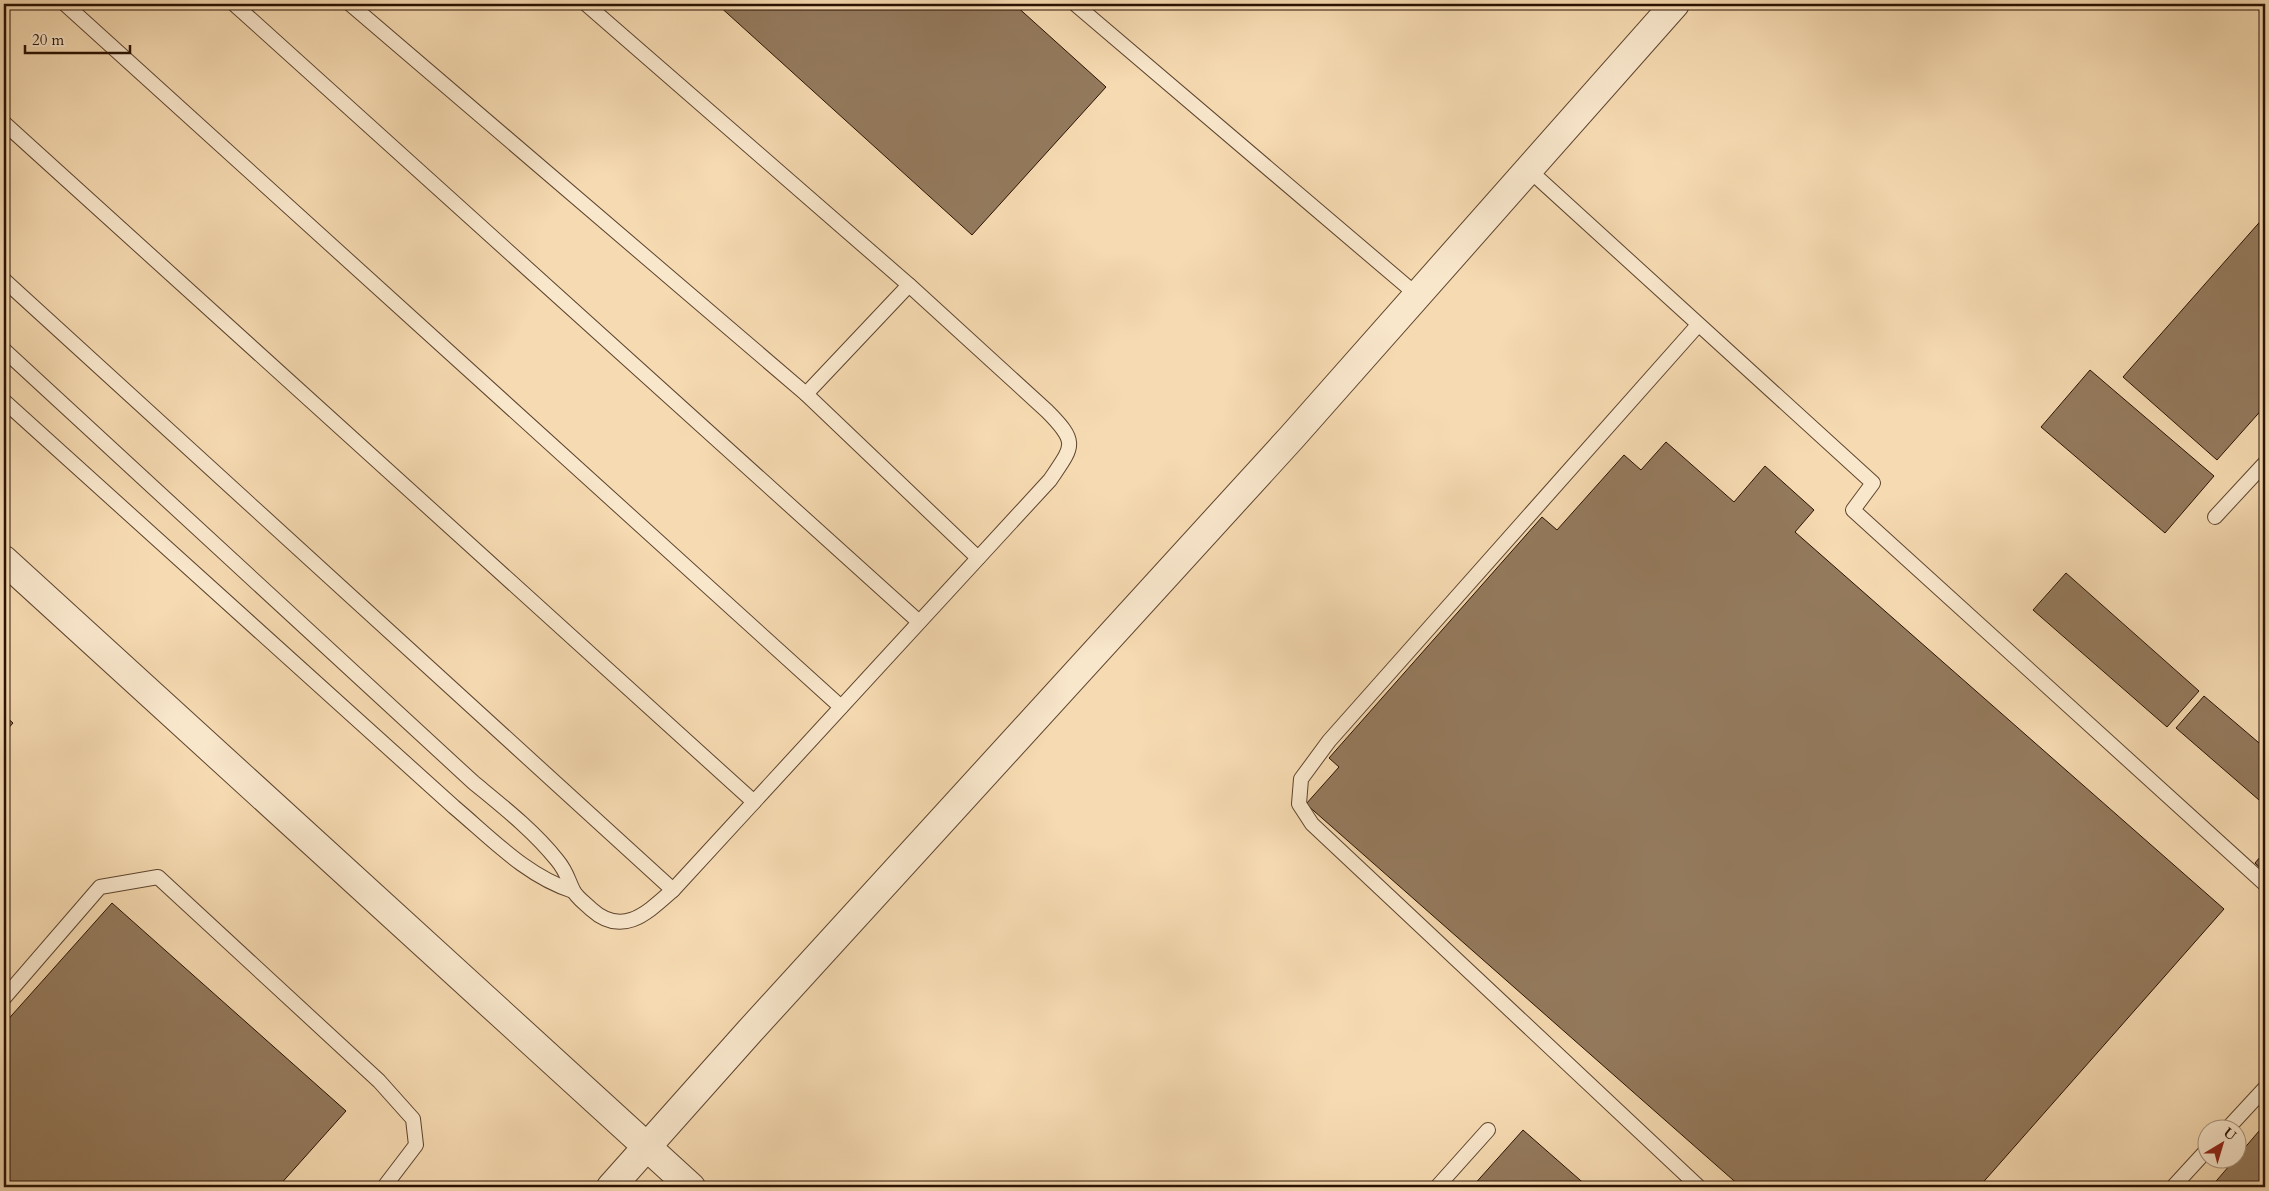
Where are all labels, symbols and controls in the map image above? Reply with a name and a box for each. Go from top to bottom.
scale bar [25,22,130,54]
text: 20 m [32,30,64,50]
north arrow [2196,1118,2246,1168]
text: U [2219,1123,2240,1146]

